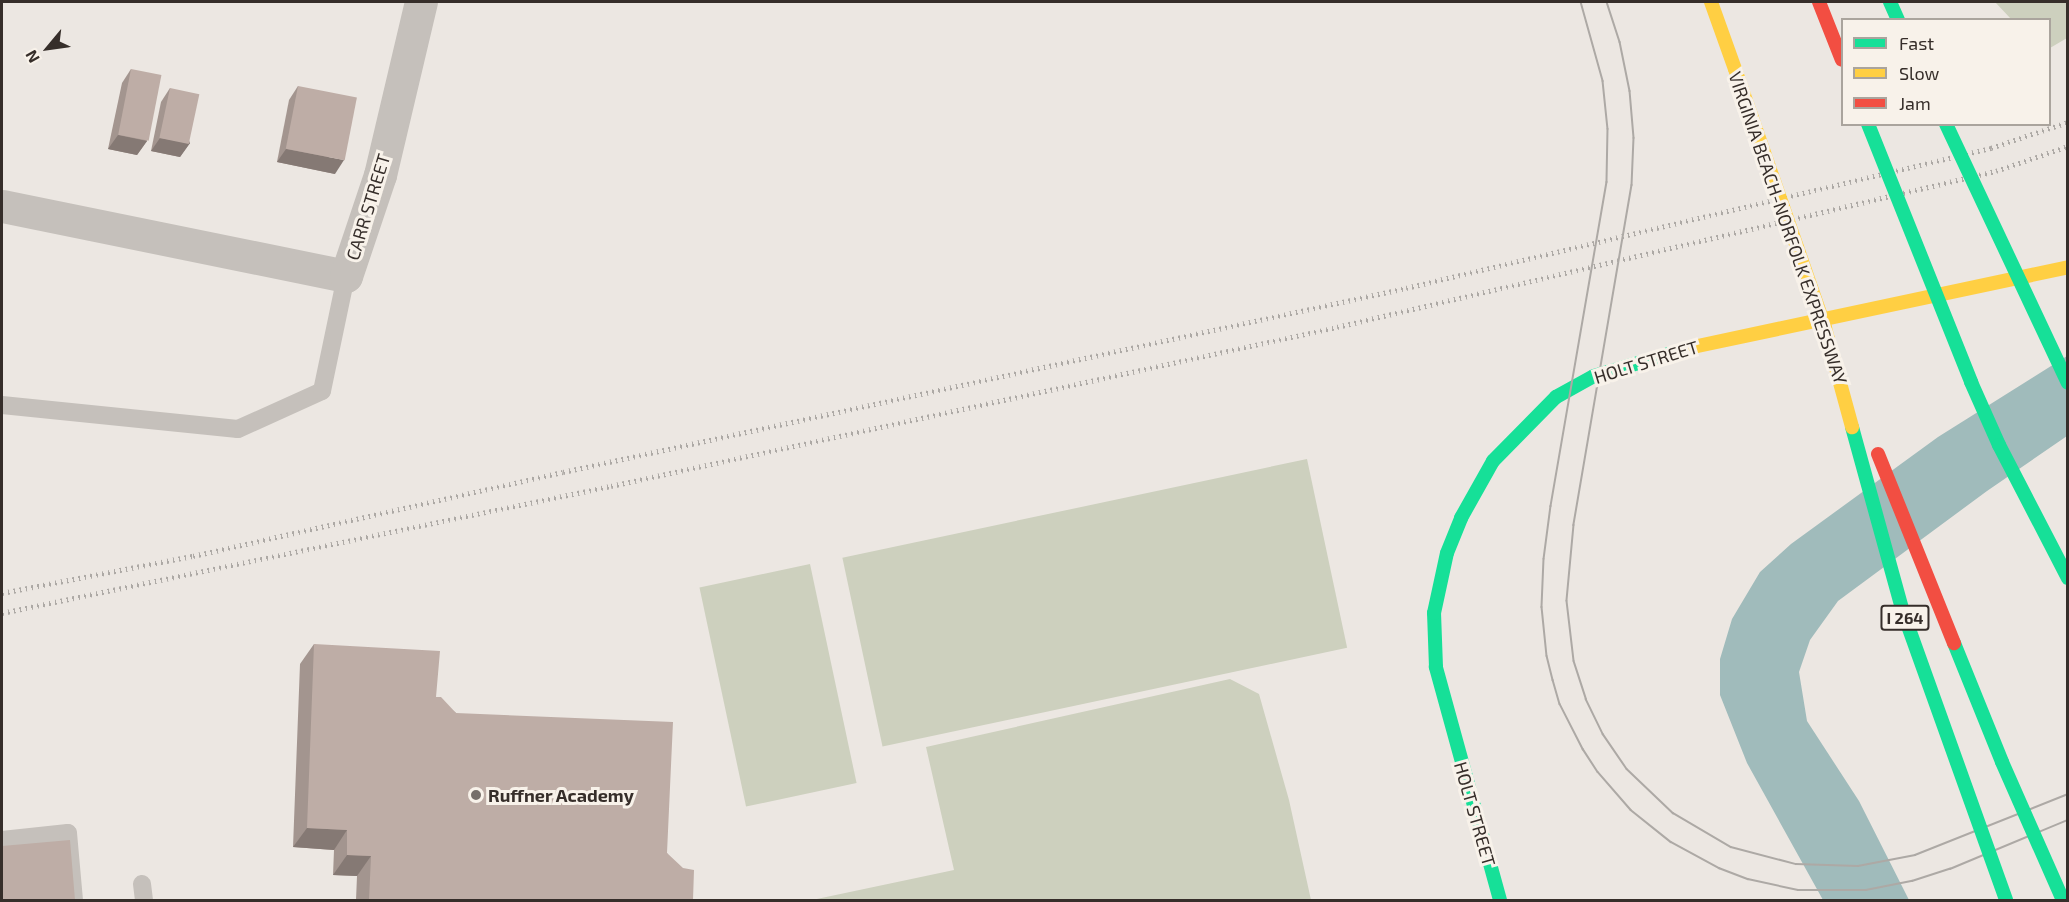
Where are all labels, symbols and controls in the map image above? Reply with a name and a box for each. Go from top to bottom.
north arrow [18,18,78,78]
legend [1841,18,2051,126]
text: Fast [1899,32,1934,54]
text: N [21,47,43,67]
text: Slow [1899,62,1939,84]
street label: VIRGINIA BEACH-NORFOLK EXPRESSWAY [1724,69,1852,387]
text: Jam [1899,92,1931,114]
street label: CARR STREET [342,151,394,263]
street label: HOLT STREET [1591,336,1701,388]
road number: I 264 [1880,605,1930,631]
street label: HOLT STREET [1450,759,1500,869]
place label: Ruffner Academy [488,784,635,806]
marker: Ruffner Academy [469,788,483,802]

